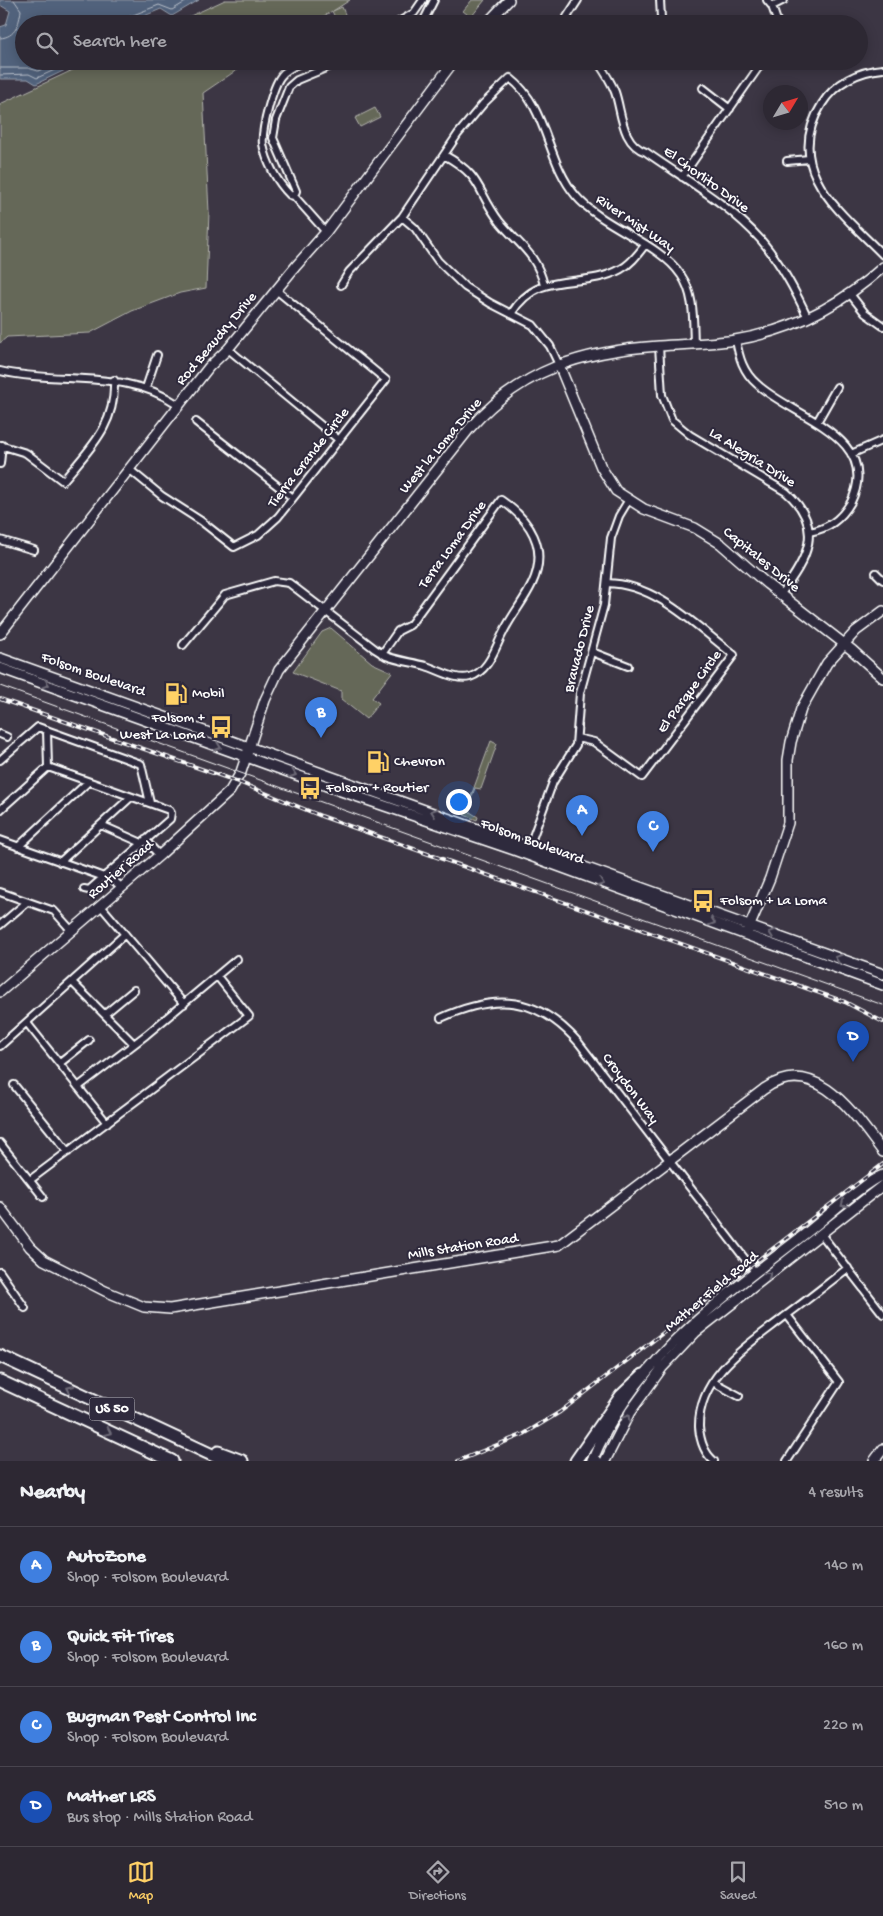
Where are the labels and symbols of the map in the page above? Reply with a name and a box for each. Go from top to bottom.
north arrow [763,85,808,130]
street label: El Chorlito Drive [659,143,753,217]
street label: River Mist Way [592,191,679,257]
street label: Rod Beaudry Drive [173,288,261,389]
street label: West la Loma Drive [396,394,486,498]
street label: Tierra Grande Circle [264,404,354,513]
street label: La Alegria Drive [705,424,799,492]
street label: Terra Loma Drive [414,497,491,593]
street label: Capitales Drive [719,523,804,597]
street label: Bravado Drive [560,603,600,695]
street label: El Parque Circle [654,647,726,737]
street label: Folsom Boulevard [38,648,149,702]
one-way arrow [41,678,50,688]
fuel station icon: Mobil [163,681,189,707]
place label: Mobil [192,685,225,703]
pin: B [305,697,337,738]
place label: Folsom + West La Loma [120,709,206,744]
bus stop icon: Folsom + West La Loma [208,714,234,740]
one-way arrow [213,741,221,751]
fuel station icon: Chevron [365,749,391,775]
place label: Chevron [394,753,445,771]
one-way arrow [288,768,296,778]
bus stop icon: Folsom + Routier [297,775,323,801]
place label: Folsom + Routier [325,779,430,797]
your location [446,789,472,815]
pin: A [566,795,598,836]
one-way arrow [430,808,439,818]
pin: C [637,811,669,852]
street label: Folsom Boulevard [477,815,587,869]
street label: Routier Road [84,836,159,904]
one-way arrow [596,877,605,887]
bus stop icon: Folsom + La Loma [690,888,716,914]
place label: Folsom + La Loma [719,892,827,910]
one-way arrow [708,916,716,926]
one-way arrow [768,929,777,939]
one-way arrow [835,954,843,964]
pin: D [837,1021,869,1062]
street label: Croydon Way [597,1050,663,1129]
one-way arrow [841,1198,850,1206]
street label: Mills Station Road [407,1229,521,1265]
street label: Mather Field Road [662,1247,763,1336]
one-way arrow [762,1272,771,1280]
one-way arrow [66,1385,75,1395]
road number: US 50 [90,1398,134,1420]
one-way arrow [620,1414,630,1423]
one-way arrow [103,1425,112,1436]

